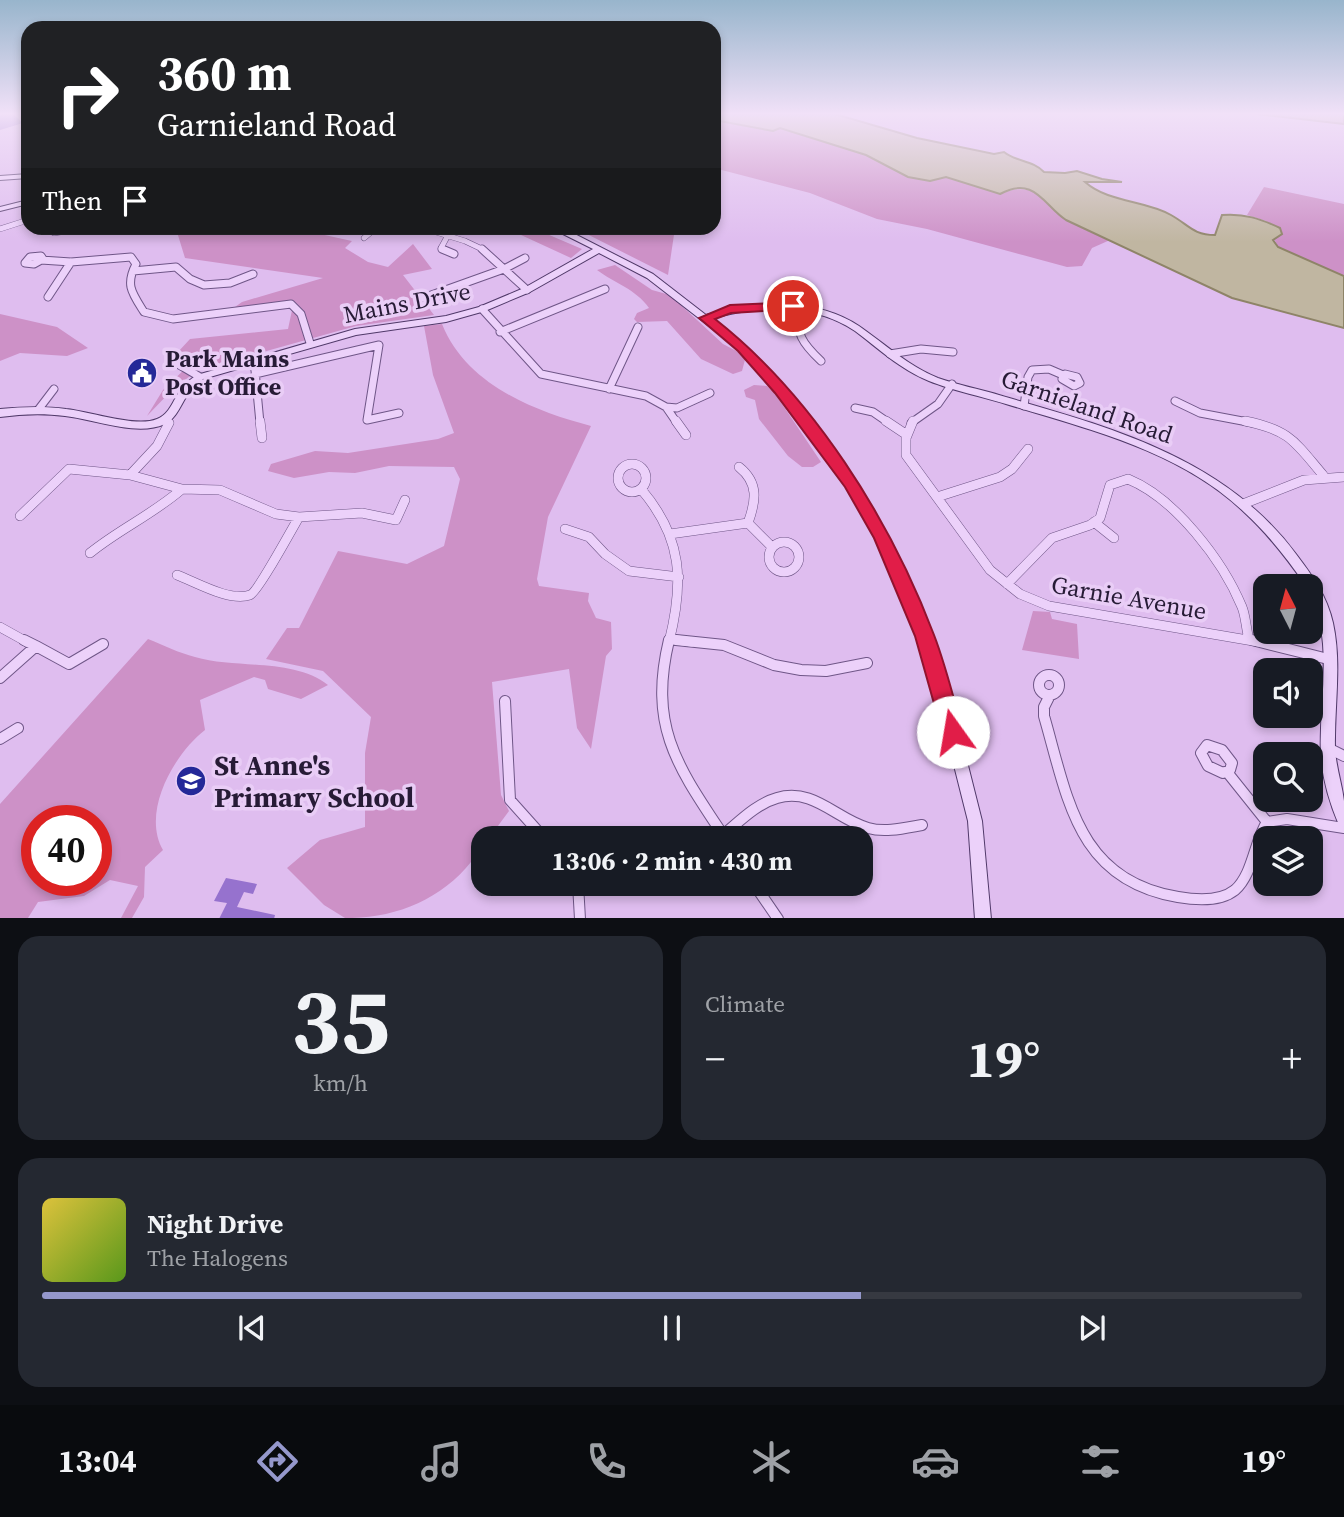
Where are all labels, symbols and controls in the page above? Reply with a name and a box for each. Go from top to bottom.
text: 360 m [157,39,292,106]
icon: right [42,49,133,140]
text: Garnieland Road [157,103,396,147]
icon: arrive [116,182,154,220]
text: Then [42,183,102,219]
street label: Mains Drive [340,274,473,331]
pin [763,276,823,336]
icon: arrive [774,287,812,325]
place label: Park Mains Post Office [165,342,289,403]
public building icon: Park Mains Post Office [125,356,159,390]
street label: Garnieland Road [997,362,1178,451]
street label: Garnie Avenue [1049,568,1209,627]
north arrow [1253,574,1323,644]
map controls [1253,574,1323,896]
button: sound [1253,658,1323,728]
position arrow [916,695,990,769]
button: search [1253,742,1323,812]
place label: St Anne's Primary School [214,746,414,816]
school or university icon: St Anne's Primary School [174,764,208,798]
speed limit sign: 40 [21,805,112,896]
button: layers [1253,826,1323,896]
text: 13:06 · 2 min · 430 m [552,843,792,879]
text: 35 [291,959,390,1083]
text: Climate [705,988,785,1020]
text: 19° [967,1023,1040,1094]
text: − [705,1033,725,1085]
text: + [1282,1033,1302,1085]
text: km/h [313,1067,368,1099]
text: Night Drive [147,1206,283,1242]
text: The Halogens [147,1242,288,1274]
icon: previous [233,1309,271,1347]
icon: pause [653,1309,691,1347]
icon: next [1073,1309,1111,1347]
icon: directions [253,1437,302,1486]
icon: music [417,1437,466,1486]
icon: phone [582,1437,631,1486]
icon: climate [747,1437,796,1486]
icon: car [911,1437,960,1486]
icon: filters [1076,1437,1125,1486]
text: 13:04 [58,1439,137,1483]
text: 19° [1241,1439,1286,1483]

